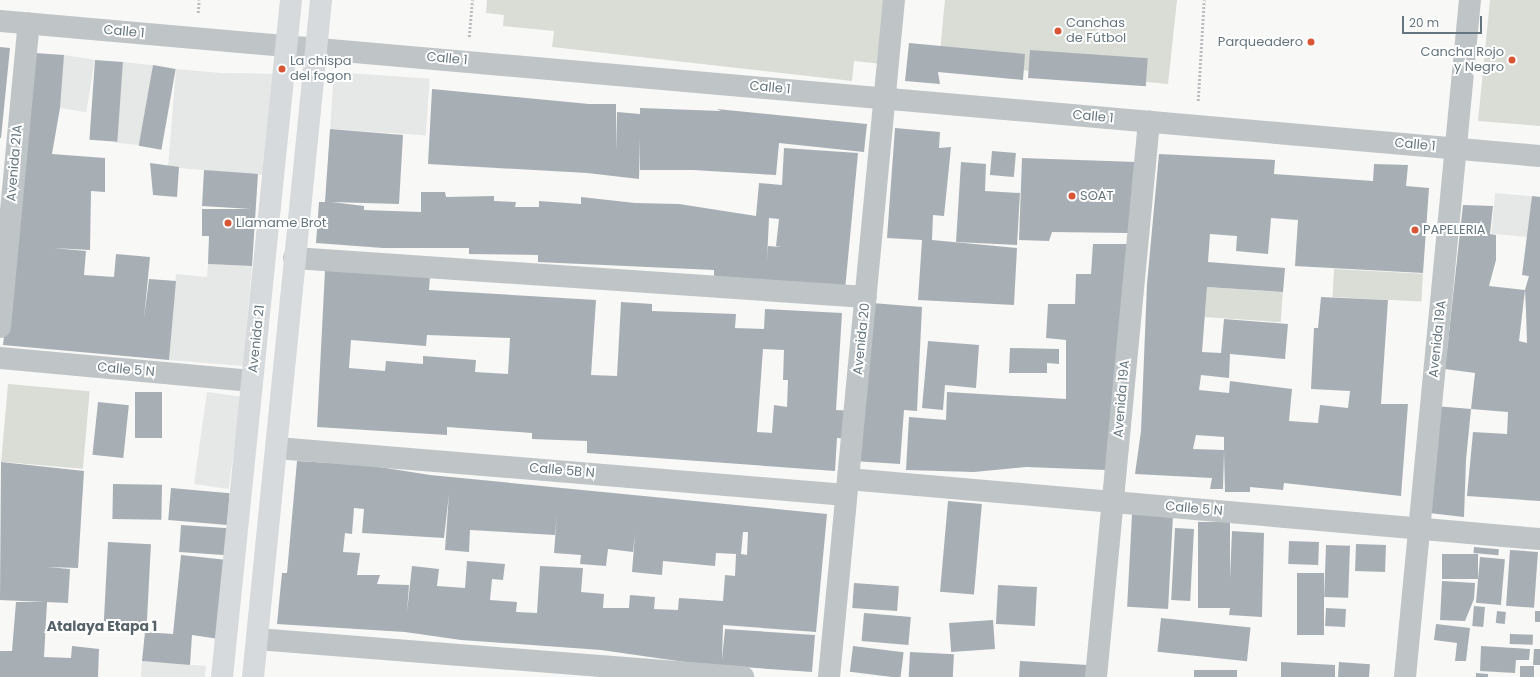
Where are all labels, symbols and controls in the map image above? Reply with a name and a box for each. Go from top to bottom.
scale bar [1404,8,1484,34]
text: 20 m [1409,14,1439,31]
place label: Canchas de Fútbol [1066,16,1126,47]
street label: Calle 1 [103,22,145,42]
marker: Canchas de Fútbol [1053,26,1063,36]
place label: Parqueadero [1218,34,1303,50]
marker: Parqueadero [1306,37,1316,47]
place label: Cancha Rojo y Negro [1421,45,1504,76]
street label: Calle 1 [426,49,468,69]
place label: La chispa del fogon [290,54,352,85]
marker: Cancha Rojo y Negro [1507,55,1517,65]
marker: La chispa del fogon [277,64,287,74]
street label: Calle 1 [749,78,791,98]
street label: Calle 1 [1072,107,1114,127]
street label: Avenida 21A [4,124,26,202]
street label: Calle 1 [1394,135,1436,155]
place label: SOAT [1080,188,1114,204]
marker: SOAT [1067,191,1077,201]
place label: Llamame Brot [236,215,327,231]
marker: Llamame Brot [223,218,233,228]
place label: PAPELERIA [1423,222,1486,238]
marker: PAPELERIA [1410,225,1420,235]
street label: Avenida 19A [1426,300,1450,378]
street label: Avenida 20 [850,302,874,376]
street label: Avenida 21 [246,304,268,374]
street label: Calle 5 N [97,360,155,380]
street label: Avenida 19A [1111,360,1133,438]
street label: Calle 5B N [529,460,595,482]
street label: Calle 5 N [1165,499,1223,519]
district label: Atalaya Etapa 1 [47,618,157,634]

